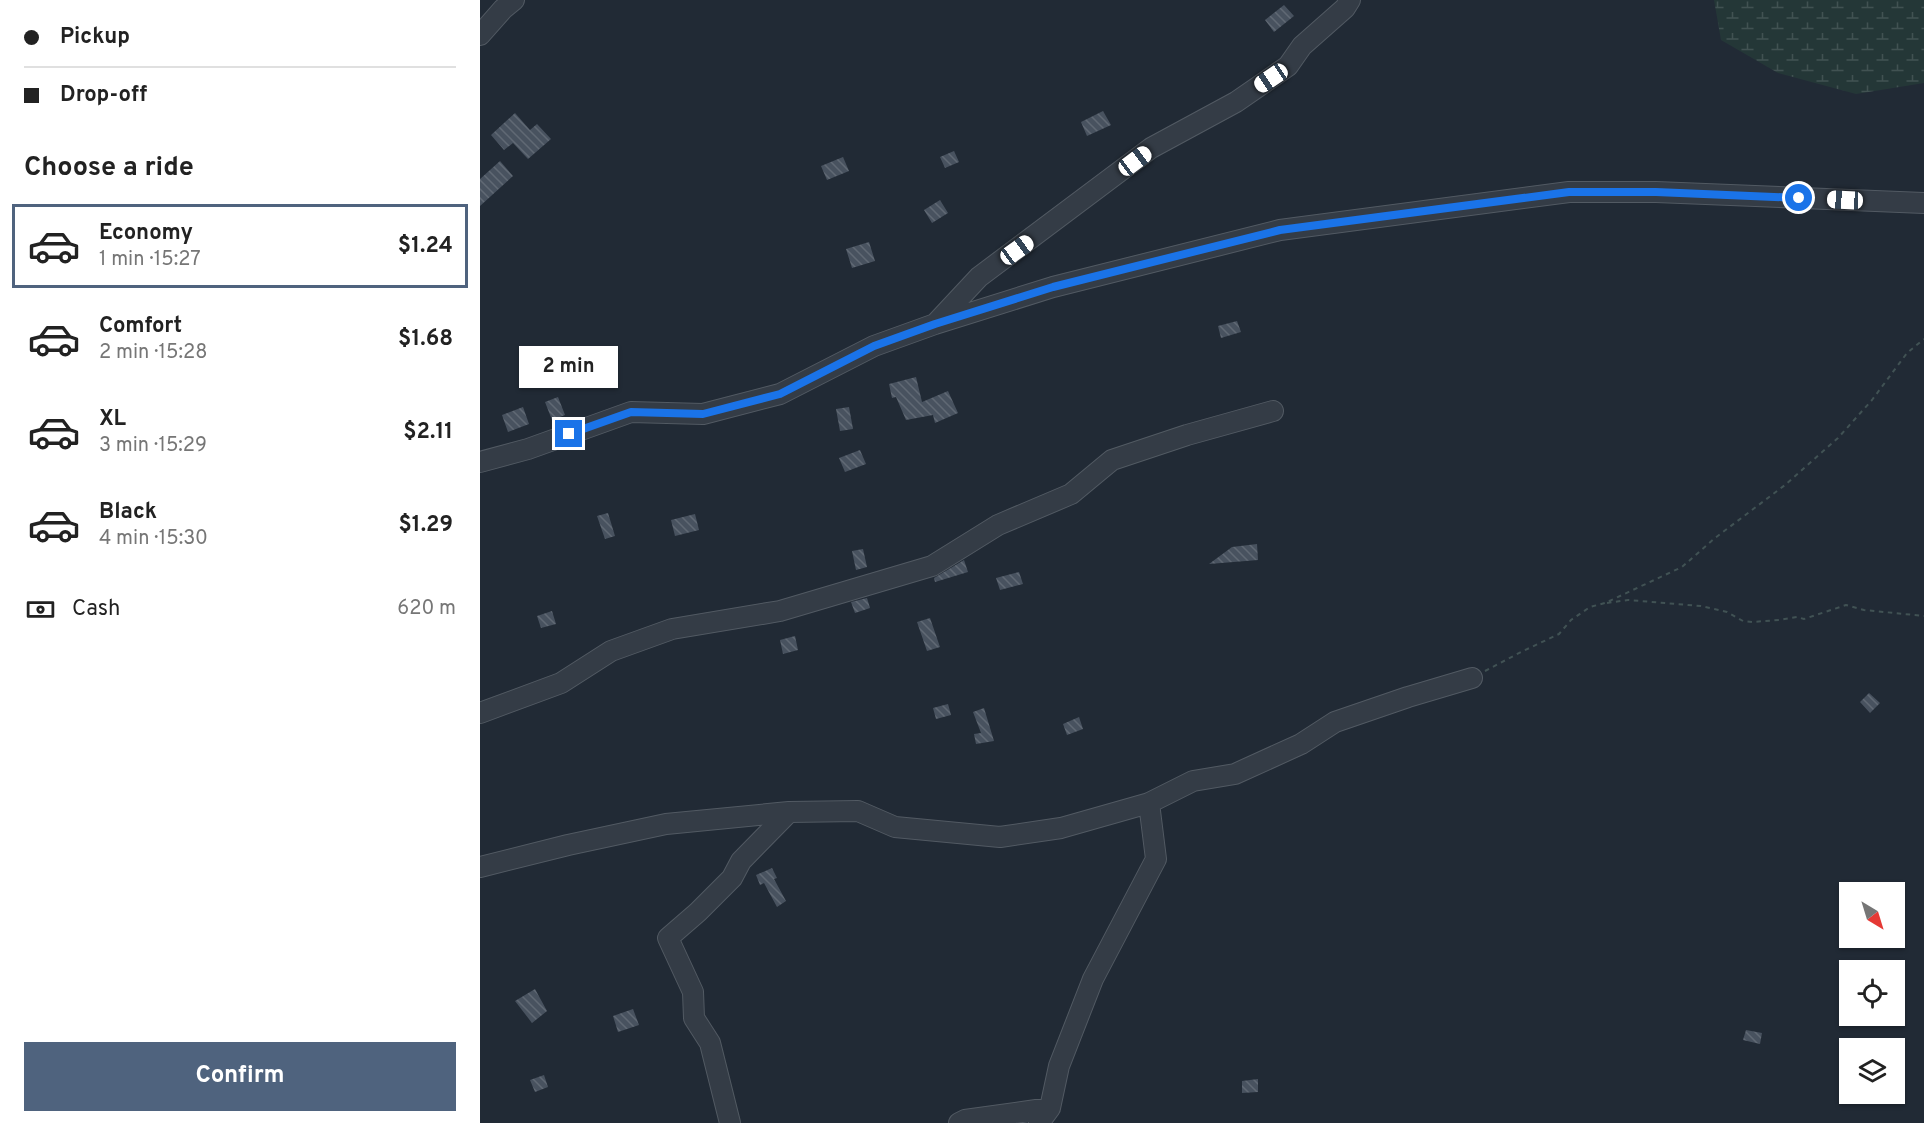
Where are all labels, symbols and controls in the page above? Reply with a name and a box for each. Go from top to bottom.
text: Pickup [60,24,130,51]
car [1251,60,1291,96]
text: Drop-off [60,82,147,109]
car [1115,143,1155,179]
text: Choose a ride [24,151,194,185]
route start [1785,184,1812,211]
car [1827,190,1863,210]
icon: car [27,219,81,273]
text: Economy [99,220,193,247]
car [997,232,1037,268]
text: $1.24 [398,233,453,260]
text: 1 min · 15:27 [99,247,201,273]
icon: car [27,312,81,366]
text: Comfort [99,313,182,340]
text: $1.68 [398,326,453,353]
text: 2 min · 15:28 [99,340,207,366]
callout: 2 min [520,347,618,389]
text: 2 min [542,354,595,380]
icon: car [27,405,81,459]
text: XL [99,406,126,433]
text: $2.11 [403,419,453,446]
route end [555,420,582,447]
text: 3 min · 15:29 [99,433,207,459]
icon: car [27,498,81,552]
text: Black [99,499,157,526]
text: $1.29 [398,512,453,539]
text: 4 min · 15:30 [99,526,208,552]
icon: cash [24,593,57,626]
text: Cash [72,596,121,623]
text: 620 m [397,596,456,622]
north arrow [1839,882,1905,948]
map controls [1839,882,1905,1104]
button: locate [1839,960,1905,1026]
button: layers [1839,1038,1905,1104]
button: Confirm [24,1042,456,1111]

